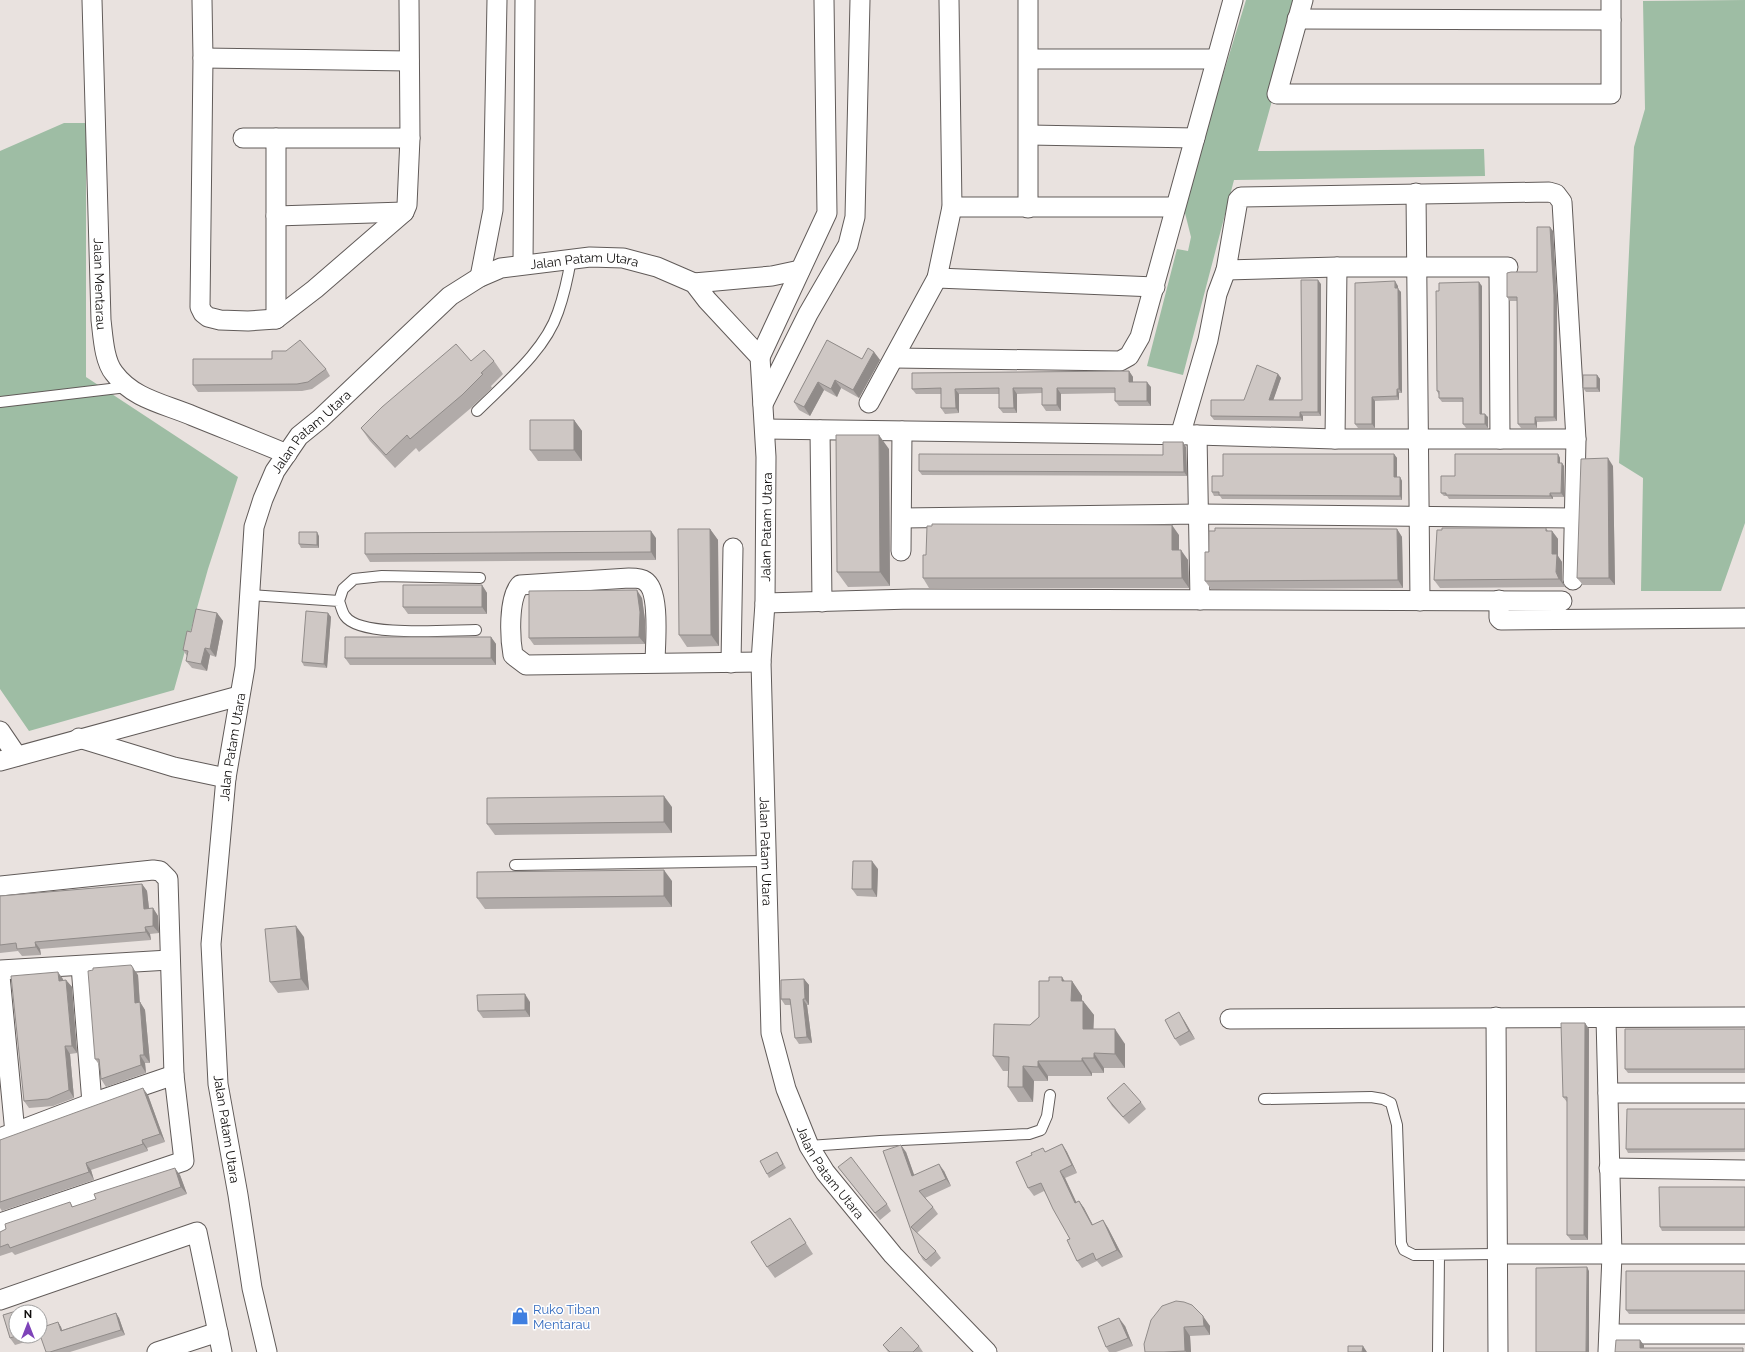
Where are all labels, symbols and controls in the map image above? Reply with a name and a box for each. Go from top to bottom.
street label: Jalan Mentarau [91,238,109,330]
street label: Jalan Patam Utara [529,250,640,272]
street label: Jalan Patam Utara [269,387,354,476]
street label: Jalan Patam Utara [758,472,775,582]
street label: Jalan Patam Utara [217,692,248,802]
street label: Jalan Patam Utara [757,796,775,906]
street label: Jalan Patam Utara [211,1074,242,1184]
street label: Jalan Patam Utara [794,1124,867,1222]
place label: Ruko Tiban Mentarau [533,1302,600,1332]
north arrow [8,1304,48,1344]
shop icon: Ruko Tiban Mentarau [510,1306,530,1326]
text: N [24,1308,32,1321]

